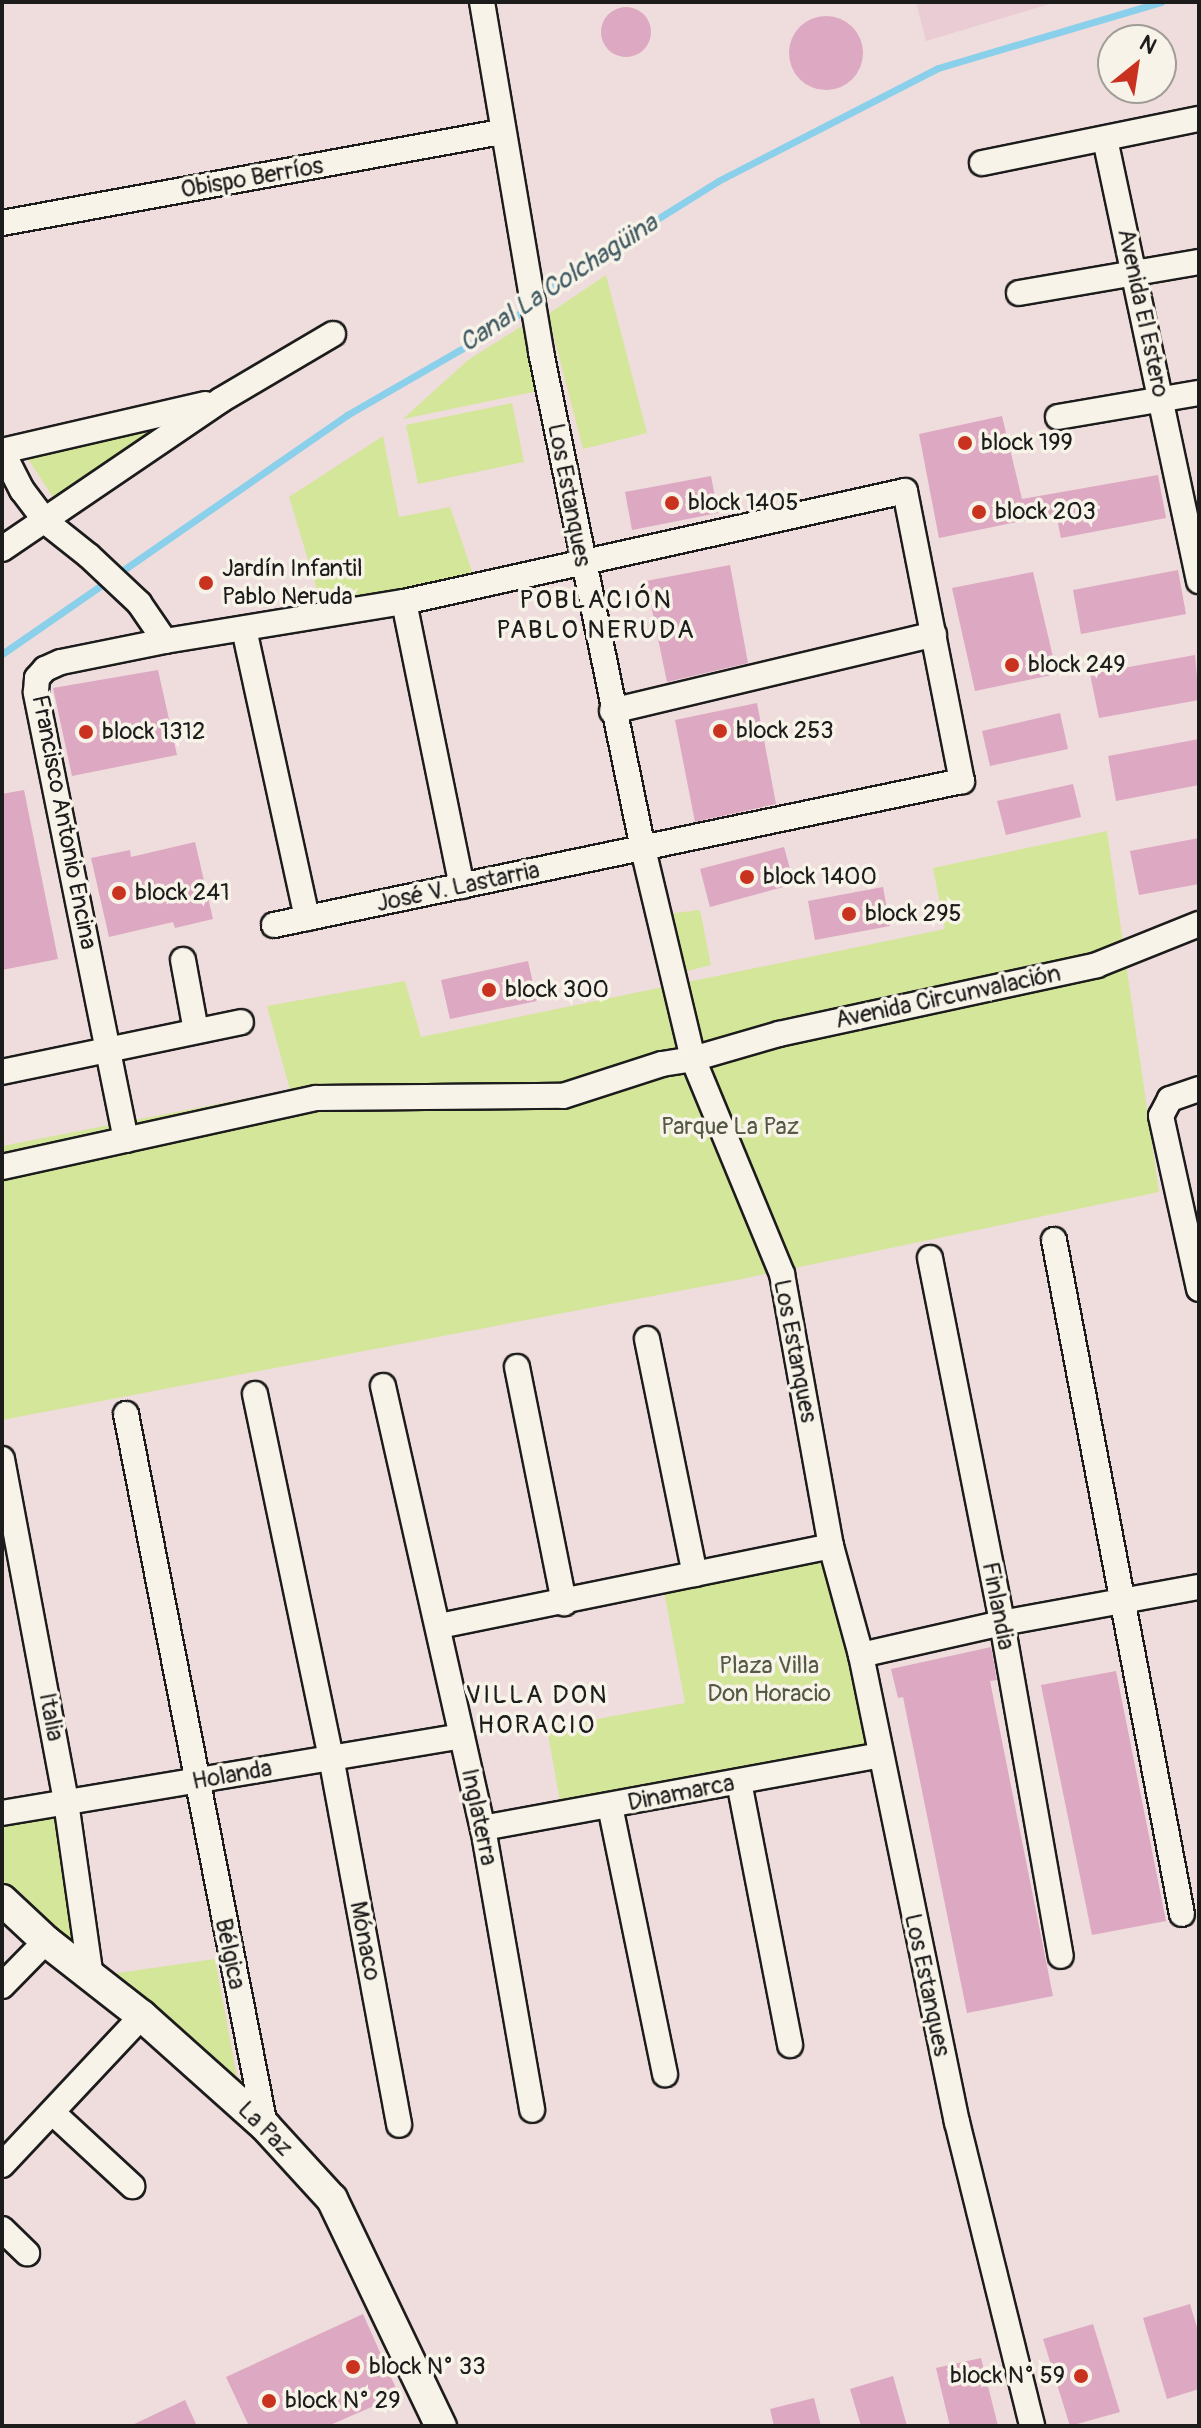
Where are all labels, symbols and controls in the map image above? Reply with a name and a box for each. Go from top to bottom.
north arrow [1097,24,1177,104]
text: N [1135,29,1161,61]
street label: Obispo Berríos [178,151,326,205]
water label: Canal La Colchagüina [454,208,664,360]
street label: Avenida El Estero [1111,226,1175,400]
street label: Los Estanques [541,421,597,569]
place label: block 199 [981,429,1073,457]
marker: block 199 [956,434,974,452]
place label: block 1405 [688,489,798,517]
marker: block 1405 [663,494,681,512]
place label: block 203 [995,498,1096,526]
marker: block 203 [970,503,988,521]
place label: Jardín Infantil Pablo Neruda [222,555,363,611]
marker: Jardín Infantil Pablo Neruda [197,574,215,592]
district label: POBLACIÓN PABLO NERUDA [496,585,696,646]
place label: block 249 [1028,651,1125,679]
marker: block 249 [1003,656,1021,674]
street label: Francisco Antonio Encina [25,692,103,952]
place label: block 253 [736,717,834,745]
place label: block 1312 [102,718,205,746]
marker: block 253 [711,722,729,740]
marker: block 1312 [77,723,95,741]
street label: José V. Lastarria [374,856,542,918]
place label: block 1400 [763,863,877,891]
marker: block 1400 [738,868,756,886]
place label: block 241 [135,879,230,907]
marker: block 241 [110,884,128,902]
place label: block 295 [865,900,962,928]
marker: block 295 [840,905,858,923]
street label: Avenida Circunvalación [833,959,1063,1035]
place label: block 300 [505,976,609,1004]
marker: block 300 [480,981,498,999]
park label: Parque La Paz [661,1113,799,1141]
street label: Los Estanques [767,1277,823,1425]
street label: Finlandia [975,1560,1021,1652]
park label: Plaza Villa Don Horacio [707,1652,831,1708]
district label: VILLA DON HORACIO [465,1680,609,1742]
street label: Italia [32,1690,70,1744]
street label: Holanda [190,1754,274,1796]
street label: Inglaterra [455,1766,503,1868]
street label: Dinamarca [625,1769,737,1817]
street label: Mónaco [343,1899,387,1983]
street label: Los Estanques [898,1911,956,2059]
street label: Bélgica [208,1916,252,1992]
street label: La Paz [232,2096,298,2162]
place label: block N° 33 [369,2353,486,2381]
marker: block N° 33 [344,2358,362,2376]
place label: block N° 59 [950,2362,1065,2390]
marker: block N° 59 [1072,2367,1090,2385]
place label: block N° 29 [285,2387,401,2415]
marker: block N° 29 [260,2392,278,2410]

